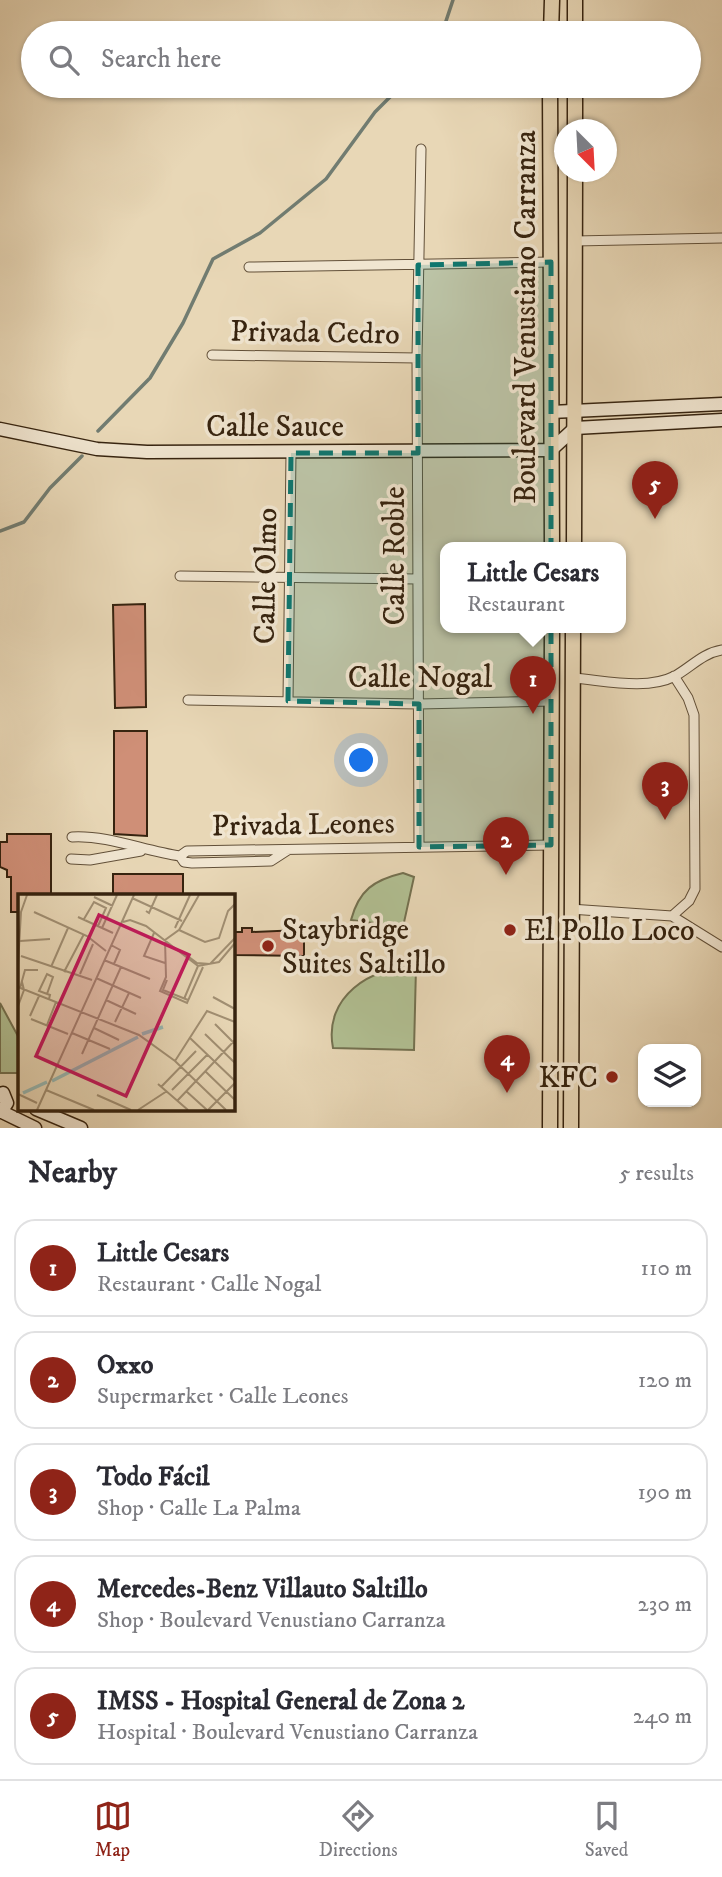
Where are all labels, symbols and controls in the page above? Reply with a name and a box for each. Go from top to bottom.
search box [21,21,701,98]
icon: search [45,41,83,79]
text: Search here [101,43,221,76]
north arrow [554,119,617,182]
street label: Boulevard Venustiano Carranza [508,130,545,504]
street label: Privada Cedro [230,314,400,353]
street label: Calle Sauce [206,409,344,446]
pin: 5 [632,461,678,519]
street label: Calle Roble [377,486,414,626]
street label: Calle Olmo [247,507,286,645]
popup [440,542,626,633]
text: Little Cesars [467,557,599,590]
text: Restaurant [467,590,565,619]
pin: 1 [510,656,556,714]
street label: Calle Nogal [348,660,492,697]
your location [344,743,378,777]
pin: 3 [642,762,688,820]
street label: Privada Leones [211,805,395,846]
pin: 2 [483,817,529,875]
inset map [18,894,234,1111]
place label: Staybridge Suites Saltillo [282,912,446,983]
place label: El Pollo Loco [524,913,695,950]
marker: El Pollo Loco [502,922,518,938]
marker: Staybridge Suites Saltillo [260,938,276,954]
pin: 4 [484,1035,530,1093]
map controls [638,1044,701,1107]
button: layers [638,1044,701,1107]
place label: KFC [539,1060,598,1097]
marker: KFC [604,1069,620,1085]
text: Nearby [28,1155,117,1192]
text: 5 results [619,1159,694,1188]
text: Little Cesars [97,1237,229,1270]
text: 1 [49,1254,57,1283]
text: 110 m [641,1254,692,1283]
text: Restaurant · Calle Nogal [97,1270,321,1299]
text: Oxxo [97,1349,154,1382]
text: 2 [47,1366,59,1395]
text: 120 m [638,1366,692,1395]
text: Supermarket · Calle Leones [97,1382,348,1411]
text: Todo Fácil [97,1461,210,1494]
text: 3 [49,1478,57,1507]
text: 190 m [638,1478,692,1507]
text: Shop · Calle La Palma [97,1494,301,1523]
text: Mercedes-Benz Villauto Saltillo [97,1573,428,1606]
text: 4 [46,1590,60,1619]
text: 230 m [638,1590,692,1619]
text: Shop · Boulevard Venustiano Carranza [97,1606,446,1635]
text: IMSS - Hospital General de Zona 2 [97,1685,465,1718]
text: 5 [47,1702,59,1731]
text: 240 m [633,1702,692,1731]
text: Hospital · Boulevard Venustiano Carranza [97,1718,478,1747]
tab: Map [94,1797,132,1862]
tab: Directions [319,1797,398,1862]
tab: Saved [585,1797,628,1862]

